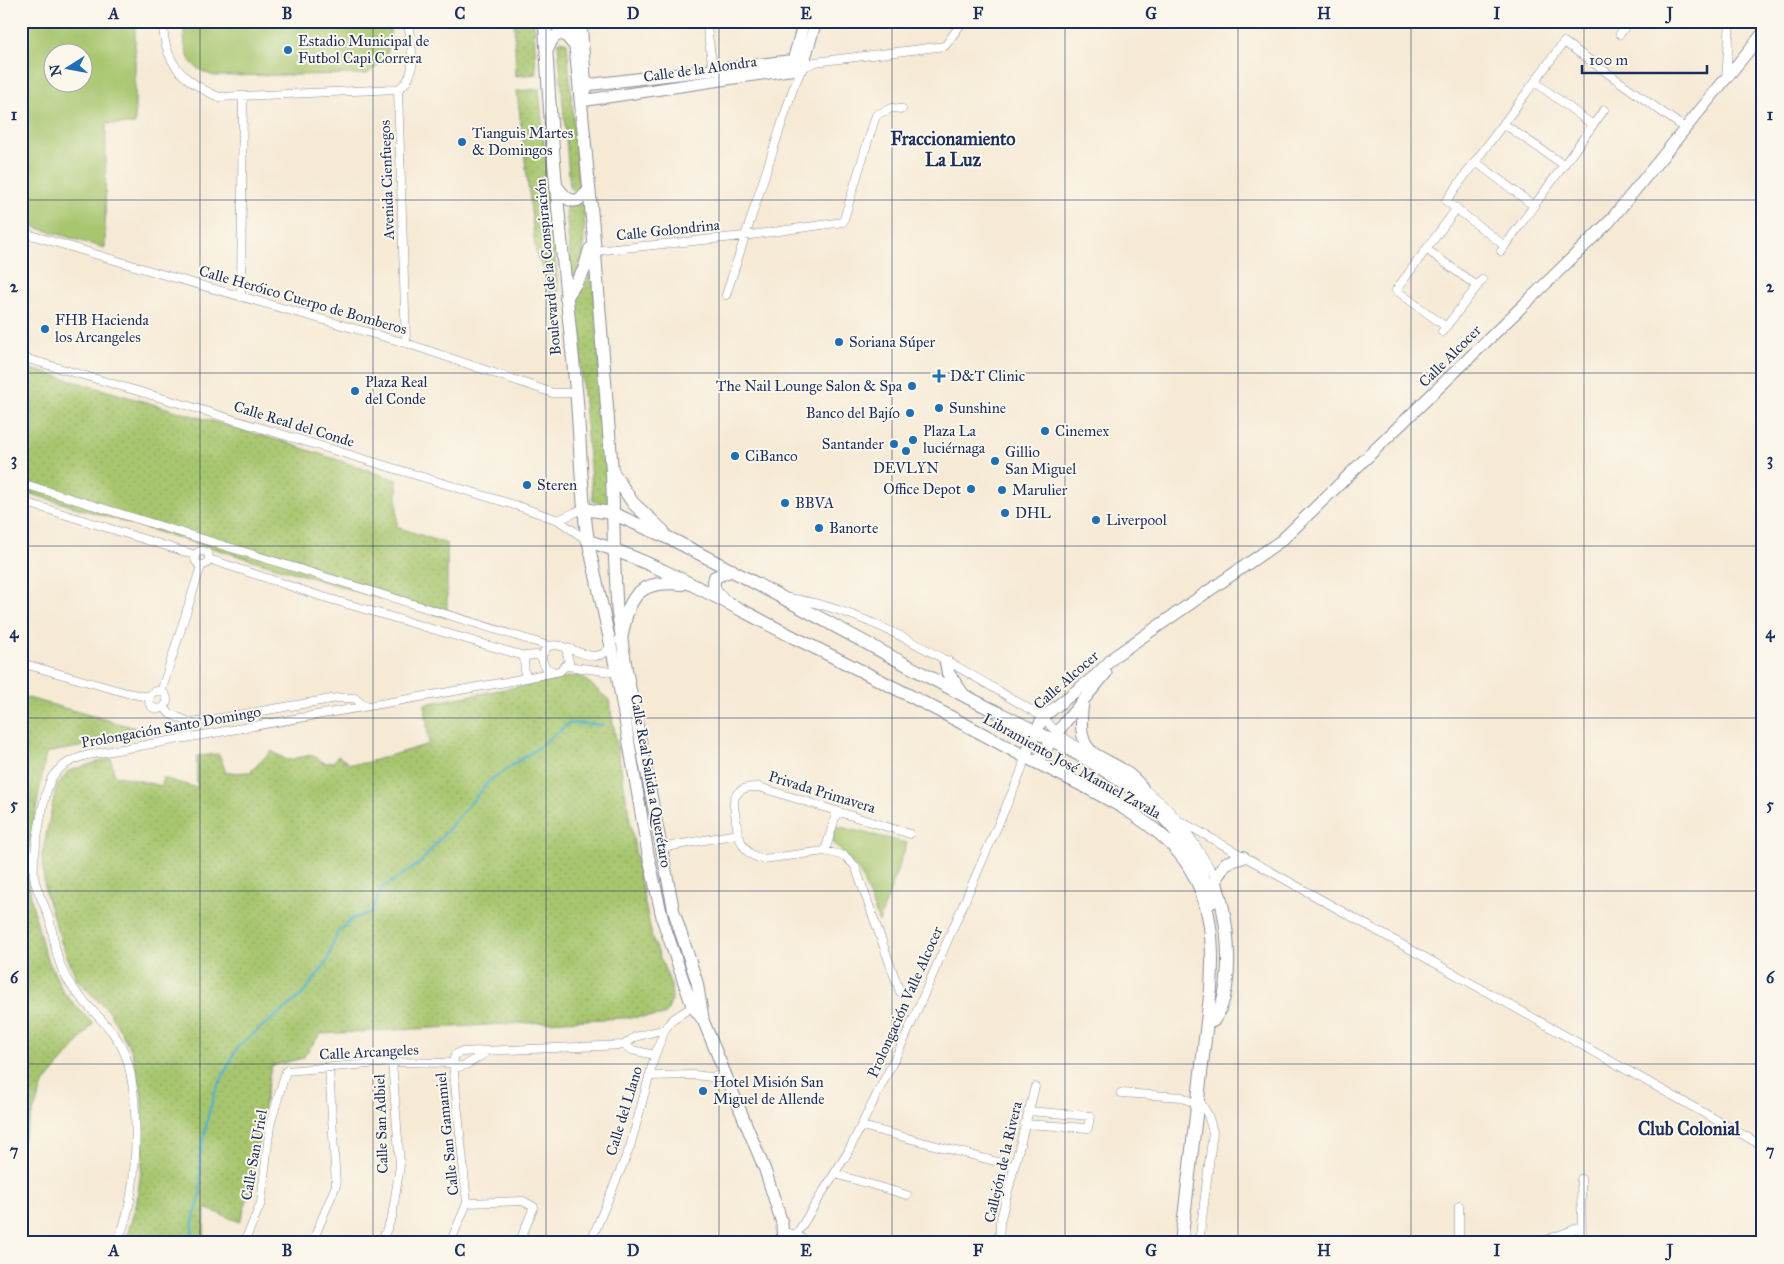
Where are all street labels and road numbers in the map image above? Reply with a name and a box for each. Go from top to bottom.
street label: Calle de la Alondra [642,52,758,86]
street label: Avenida Cienfuegos [376,120,398,241]
street label: Boulevard de la Conspiración [531,178,565,356]
street label: Calle Golondrina [615,216,721,244]
street label: Calle Heróico Cuerpo de Bomberos [197,262,409,338]
street label: Calle Alcocer [1415,321,1485,391]
street label: Calle Real del Conde [231,397,357,451]
street label: Calle Alcocer [1030,647,1103,713]
street label: Calle Real Salida a Querétaro [627,693,675,869]
street label: Prolongación Santo Domingo [80,702,263,752]
street label: Libramiento José Manuel Zavala [979,709,1165,824]
street label: Privada Primavera [766,767,878,817]
street label: Prolongación Valle Alcocer [863,923,947,1080]
street label: Calle Arcangeles [319,1040,419,1064]
street label: Calle del Llano [602,1064,646,1158]
street label: Calle San Gamamiel [431,1071,462,1196]
street label: Calle San Adbiel [370,1073,392,1174]
street label: Callejón de la Rivera [980,1099,1026,1224]
street label: Calle San Uriel [237,1107,271,1202]

